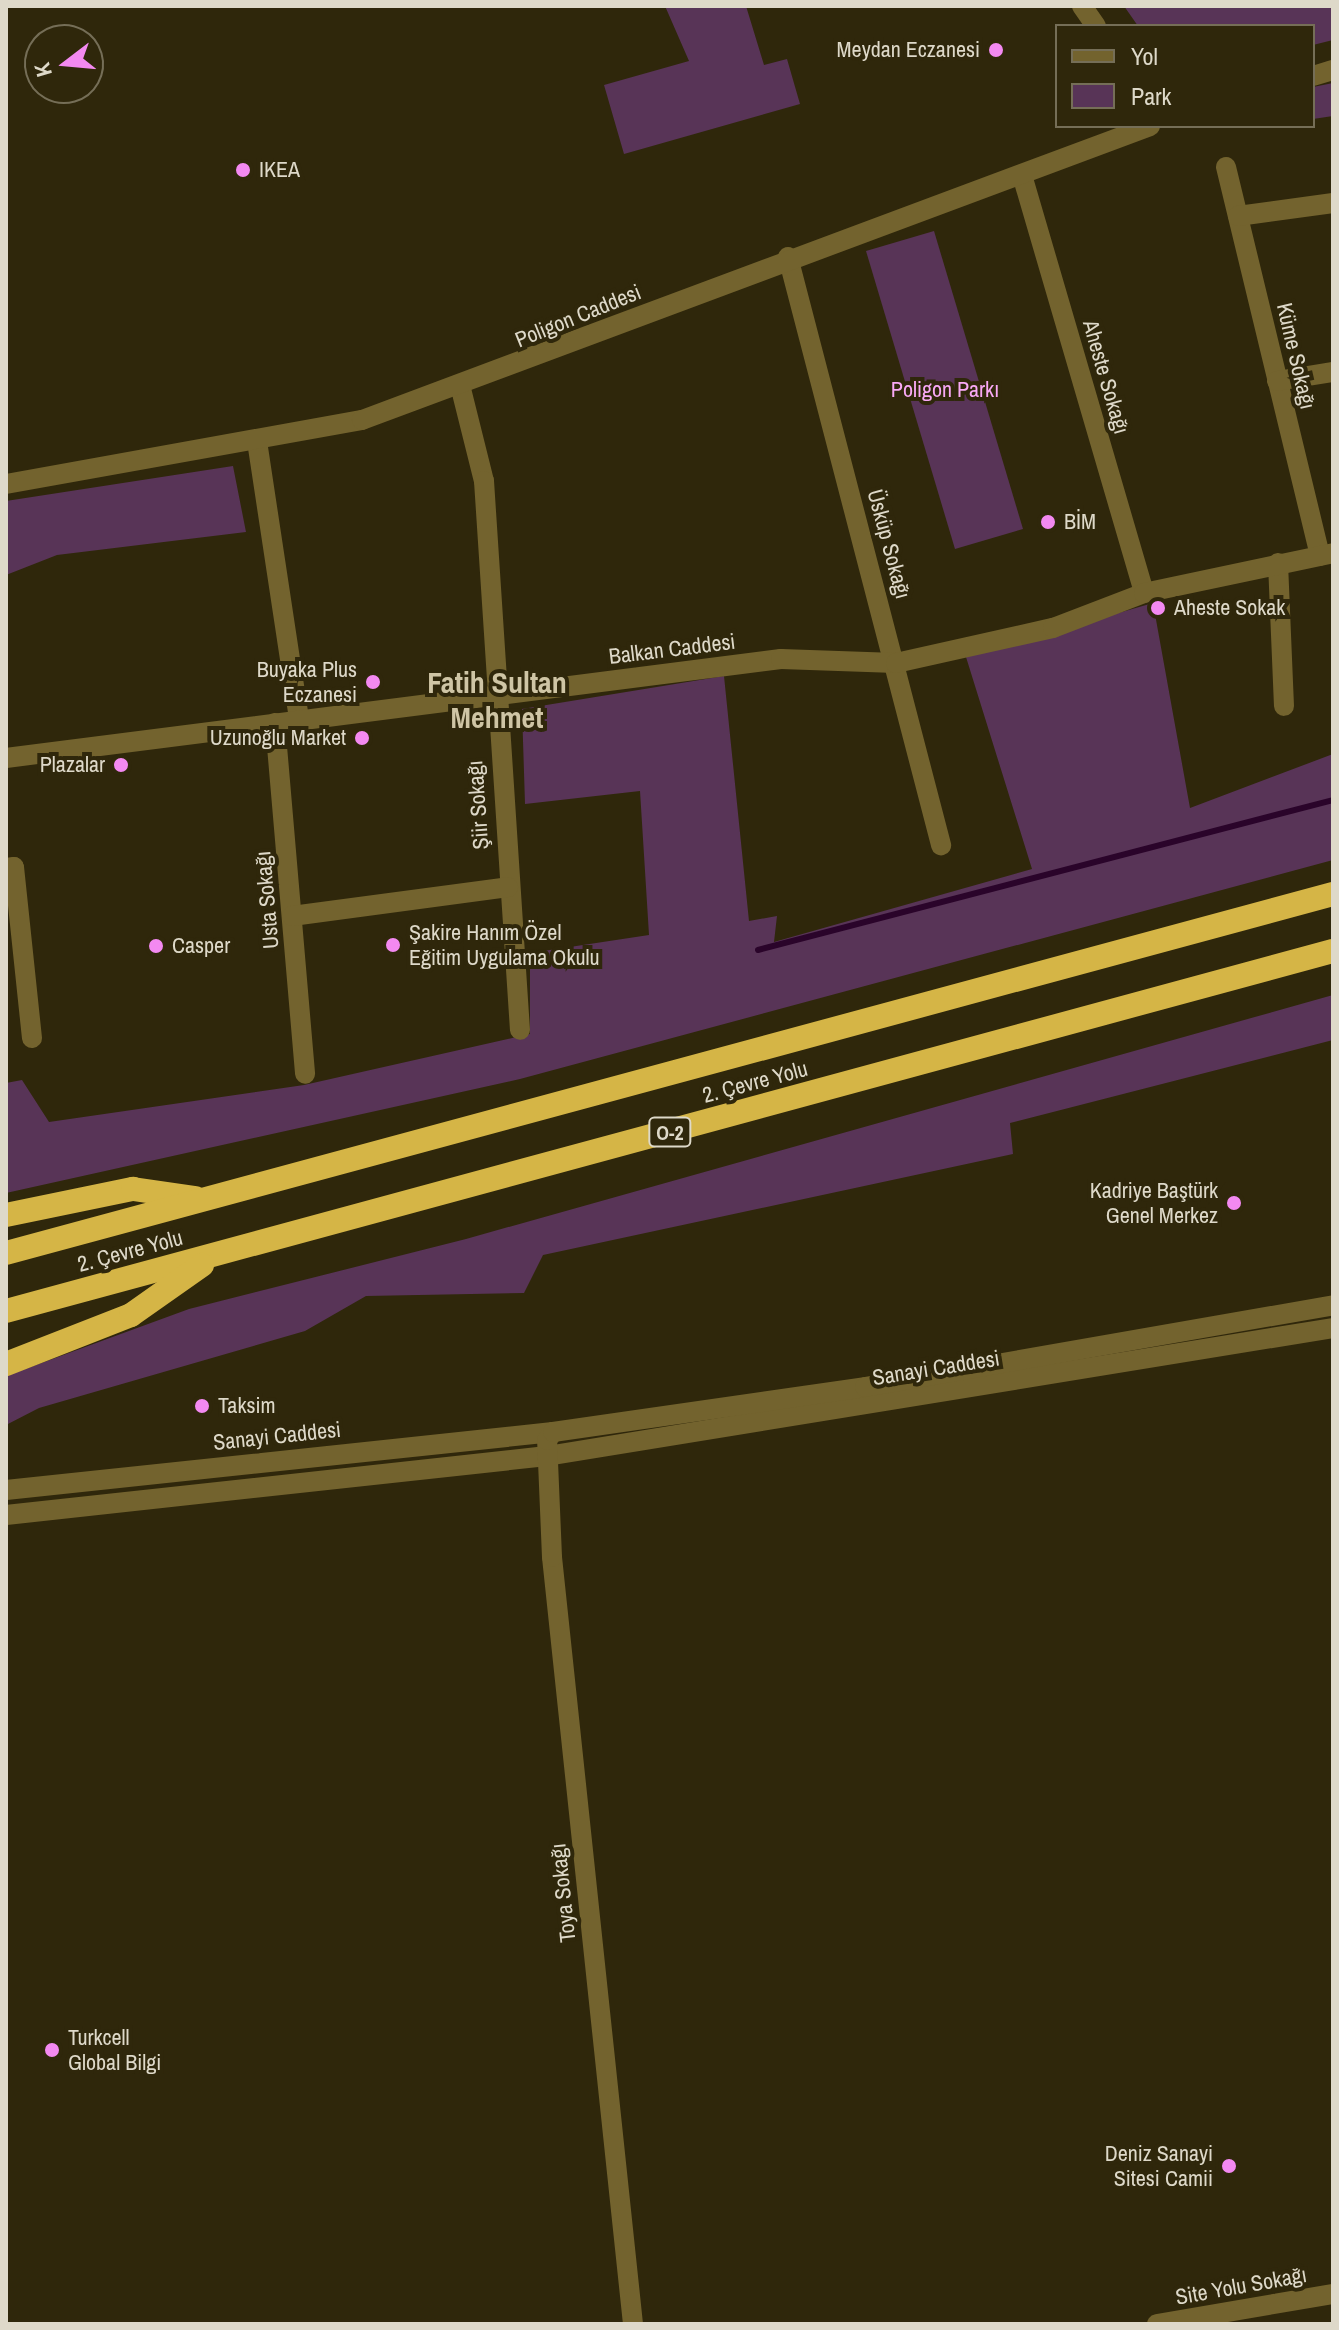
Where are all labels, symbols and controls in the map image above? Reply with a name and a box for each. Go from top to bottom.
north arrow [24,24,104,104]
legend [1055,24,1315,128]
place label: Meydan Eczanesi [837,37,980,63]
text: Yol [1131,40,1158,72]
marker: Meydan Eczanesi [987,41,1005,59]
text: K [27,60,59,80]
text: Park [1131,80,1171,112]
place label: IKEA [259,157,300,183]
marker: IKEA [234,161,252,179]
street label: Poligon Caddesi [511,279,645,353]
street label: Küme Sokağı [1271,300,1321,412]
street label: Aheste Sokağı [1077,317,1135,437]
park label: Poligon Parkı [891,377,999,403]
street label: Üsküp Sokağı [862,486,916,602]
place label: BİM [1064,509,1096,535]
marker: BİM [1039,513,1057,531]
place label: Aheste Sokak [1174,595,1285,621]
marker: Aheste Sokak [1149,599,1167,617]
street label: Balkan Caddesi [607,628,737,670]
place label: Buyaka Plus Eczanesi [257,656,357,708]
district label: Fatih Sultan Mehmet [427,664,567,734]
marker: Buyaka Plus Eczanesi [364,673,382,691]
place label: Uzunoğlu Market [210,725,346,751]
marker: Uzunoğlu Market [353,729,371,747]
place label: Plazalar [40,752,105,778]
marker: Plazalar [112,756,130,774]
street label: Şiir Sokağı [462,760,494,850]
street label: Usta Sokağı [250,850,284,950]
place label: Şakire Hanım Özel Eğitim Uygulama Okulu [409,919,599,970]
place label: Casper [172,933,230,959]
marker: Şakire Hanım Özel Eğitim Uygulama Okulu [384,936,402,954]
marker: Casper [147,937,165,955]
street label: 2. Çevre Yolu [699,1055,811,1109]
road number: O-2 [648,1116,692,1148]
place label: Kadriye Baştürk Genel Merkez [1090,1177,1218,1228]
marker: Kadriye Baştürk Genel Merkez [1225,1194,1243,1212]
street label: 2. Çevre Yolu [74,1224,186,1278]
street label: Sanayi Caddesi [871,1345,1001,1391]
place label: Taksim [218,1393,275,1419]
marker: Taksim [193,1397,211,1415]
street label: Sanayi Caddesi [212,1416,342,1456]
street label: Toya Sokağı [545,1842,581,1944]
place label: Turkcell Global Bilgi [68,2024,161,2076]
marker: Turkcell Global Bilgi [43,2041,61,2059]
place label: Deniz Sanayi Sitesi Camii [1105,2140,1213,2192]
marker: Deniz Sanayi Sitesi Camii [1220,2157,1238,2175]
street label: Site Yolu Sokağı [1173,2261,1309,2311]

